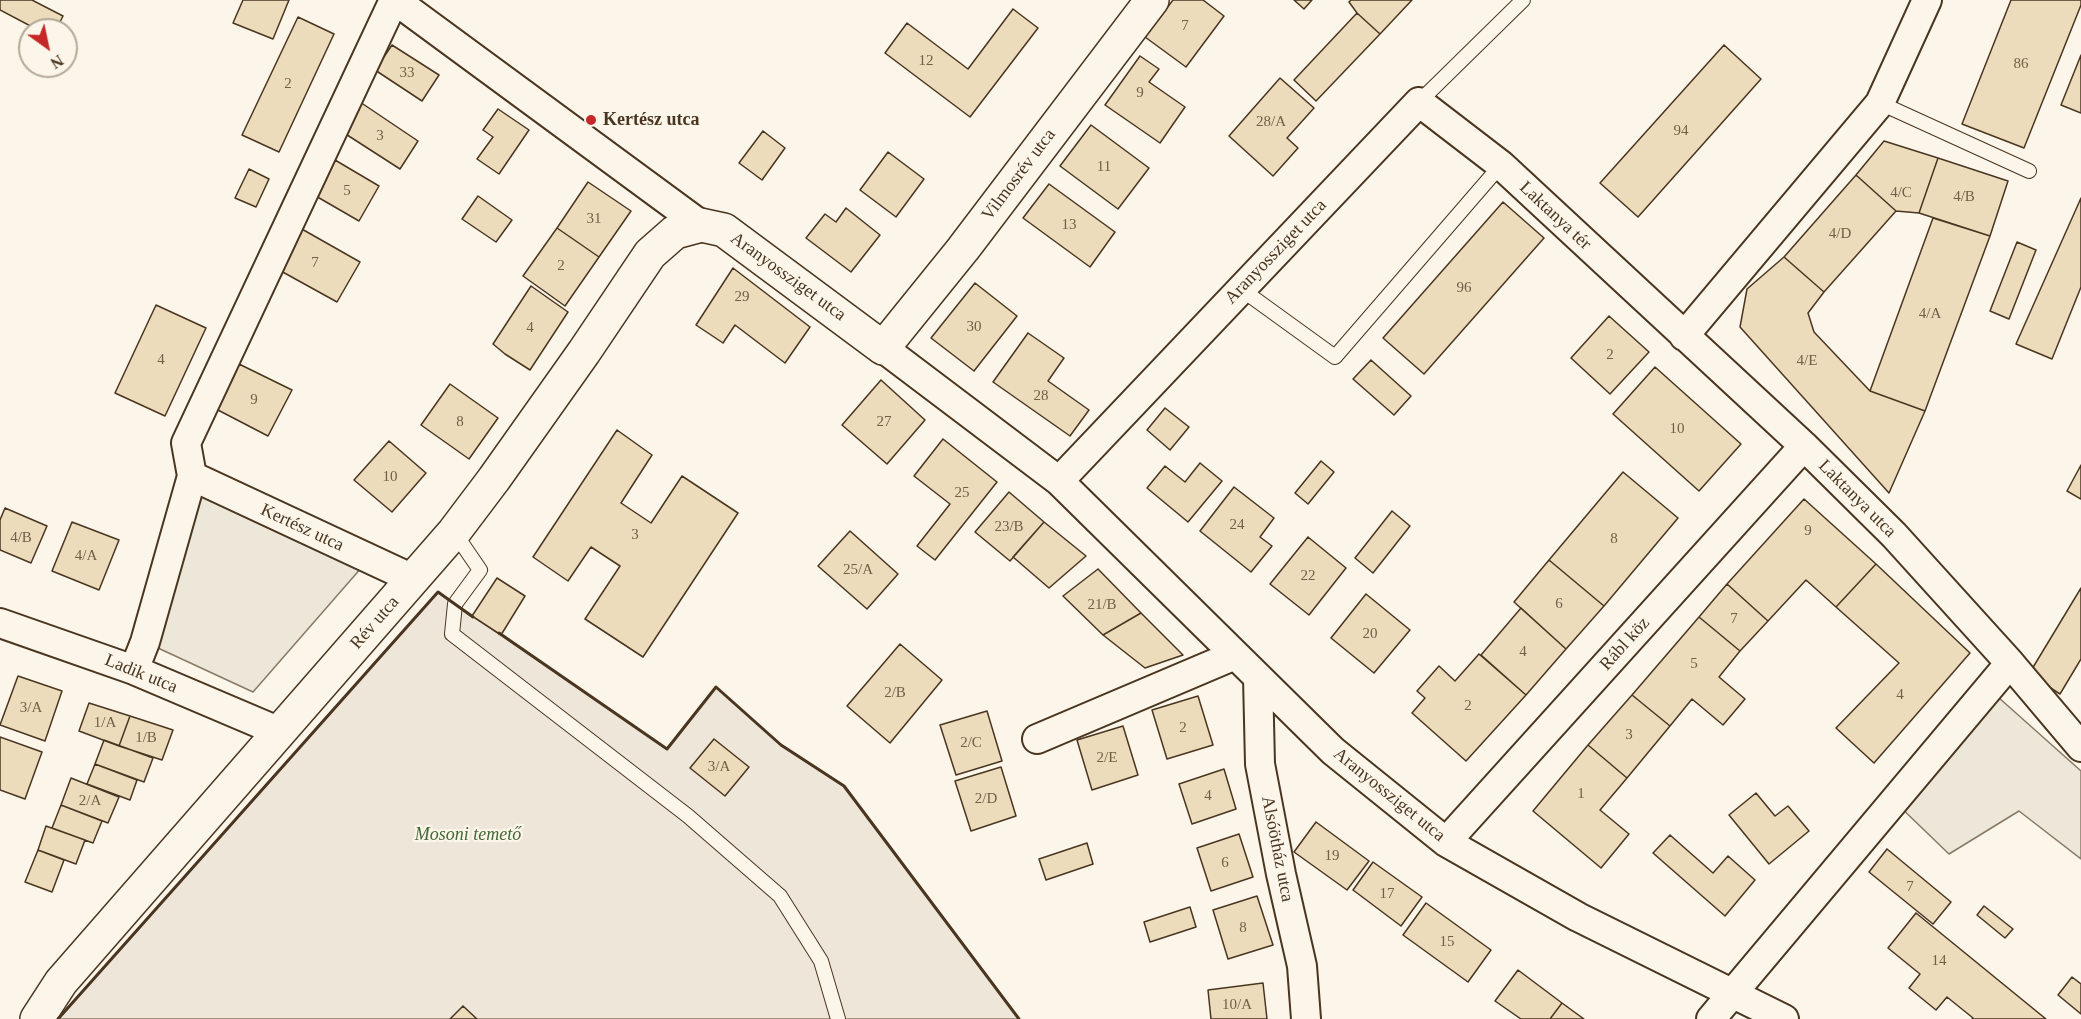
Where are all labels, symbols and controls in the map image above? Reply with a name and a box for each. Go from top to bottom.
house number: 7 [1181,17,1189,35]
north arrow [18,18,78,78]
text: N [48,52,66,72]
house number: 12 [918,52,934,70]
house number: 86 [2014,55,2028,73]
house number: 33 [400,64,414,82]
house number: 2 [284,75,292,93]
house number: 9 [1136,84,1144,102]
place label: Kertész utca [603,109,699,131]
marker: Kertész utca [584,113,598,127]
house number: 28/A [1256,113,1286,131]
house number: 94 [1674,122,1688,140]
street label: Vilmosrév utca [977,125,1061,225]
house number: 3 [376,127,384,145]
house number: 11 [1097,158,1111,176]
street label: Laktanya tér [1515,177,1595,255]
house number: 5 [343,182,351,200]
house number: 4/C [1890,184,1912,202]
house number: 4/B [1953,188,1975,206]
street label: Aranyossziget utca [1220,195,1332,309]
house number: 31 [586,210,602,228]
house number: 13 [1062,216,1076,234]
house number: 4/D [1829,225,1851,243]
street label: Aranyossziget utca [726,228,850,326]
house number: 7 [311,254,319,272]
house number: 2 [557,257,565,275]
house number: 96 [1456,279,1472,297]
house number: 29 [734,288,750,306]
house number: 4/A [1919,305,1941,323]
house number: 30 [966,318,982,336]
house number: 4 [526,319,534,337]
house number: 2 [1606,346,1614,364]
house number: 4 [157,351,165,369]
house number: 4/E [1797,352,1817,370]
house number: 28 [1034,387,1048,405]
house number: 9 [250,391,258,409]
house number: 8 [456,413,464,431]
house number: 27 [876,413,892,431]
house number: 10 [1670,420,1684,438]
street label: Laktanya utca [1813,455,1901,543]
house number: 10 [382,468,398,486]
house number: 25 [954,484,970,502]
street label: Kertész utca [257,499,347,557]
house number: 24 [1230,516,1244,534]
house number: 23/B [994,518,1024,536]
house number: 9 [1804,522,1812,540]
house number: 3 [631,526,639,544]
house number: 4/B [10,529,32,547]
house number: 8 [1610,530,1618,548]
house number: 4/A [75,547,97,565]
house number: 25/A [843,561,873,579]
house number: 22 [1300,567,1316,585]
street label: Rév utca [346,592,404,654]
house number: 6 [1555,595,1563,613]
house number: 21/B [1087,596,1117,614]
house number: 7 [1730,610,1738,628]
street label: Rábl köz [1595,613,1655,675]
house number: 20 [1362,625,1378,643]
house number: 4 [1519,643,1527,661]
street label: Ladik utca [102,650,180,698]
house number: 5 [1690,655,1698,673]
house number: 2/B [884,684,906,702]
house number: 4 [1896,686,1904,704]
house number: 2 [1464,697,1472,715]
house number: 3/A [20,699,42,717]
house number: 1/A [94,714,116,732]
house number: 2 [1179,719,1187,737]
house number: 3 [1625,726,1633,744]
house number: 1/B [135,729,157,747]
house number: 2/C [960,734,982,752]
street label: Aranyossziget utca [1329,743,1449,847]
house number: 2/E [1097,749,1117,767]
house number: 3/A [708,758,730,776]
house number: 1 [1577,785,1585,803]
house number: 4 [1204,787,1212,805]
house number: 2/D [975,790,997,808]
house number: 2/A [79,792,101,810]
street label: Alsóötház utca [1256,794,1298,904]
park label: Mosoni temető [415,824,521,846]
house number: 19 [1324,847,1340,865]
house number: 6 [1221,854,1229,872]
house number: 7 [1906,878,1914,896]
house number: 17 [1380,885,1394,903]
house number: 8 [1239,919,1247,937]
house number: 15 [1440,933,1454,951]
house number: 14 [1932,952,1946,970]
house number: 10/A [1222,996,1252,1014]

